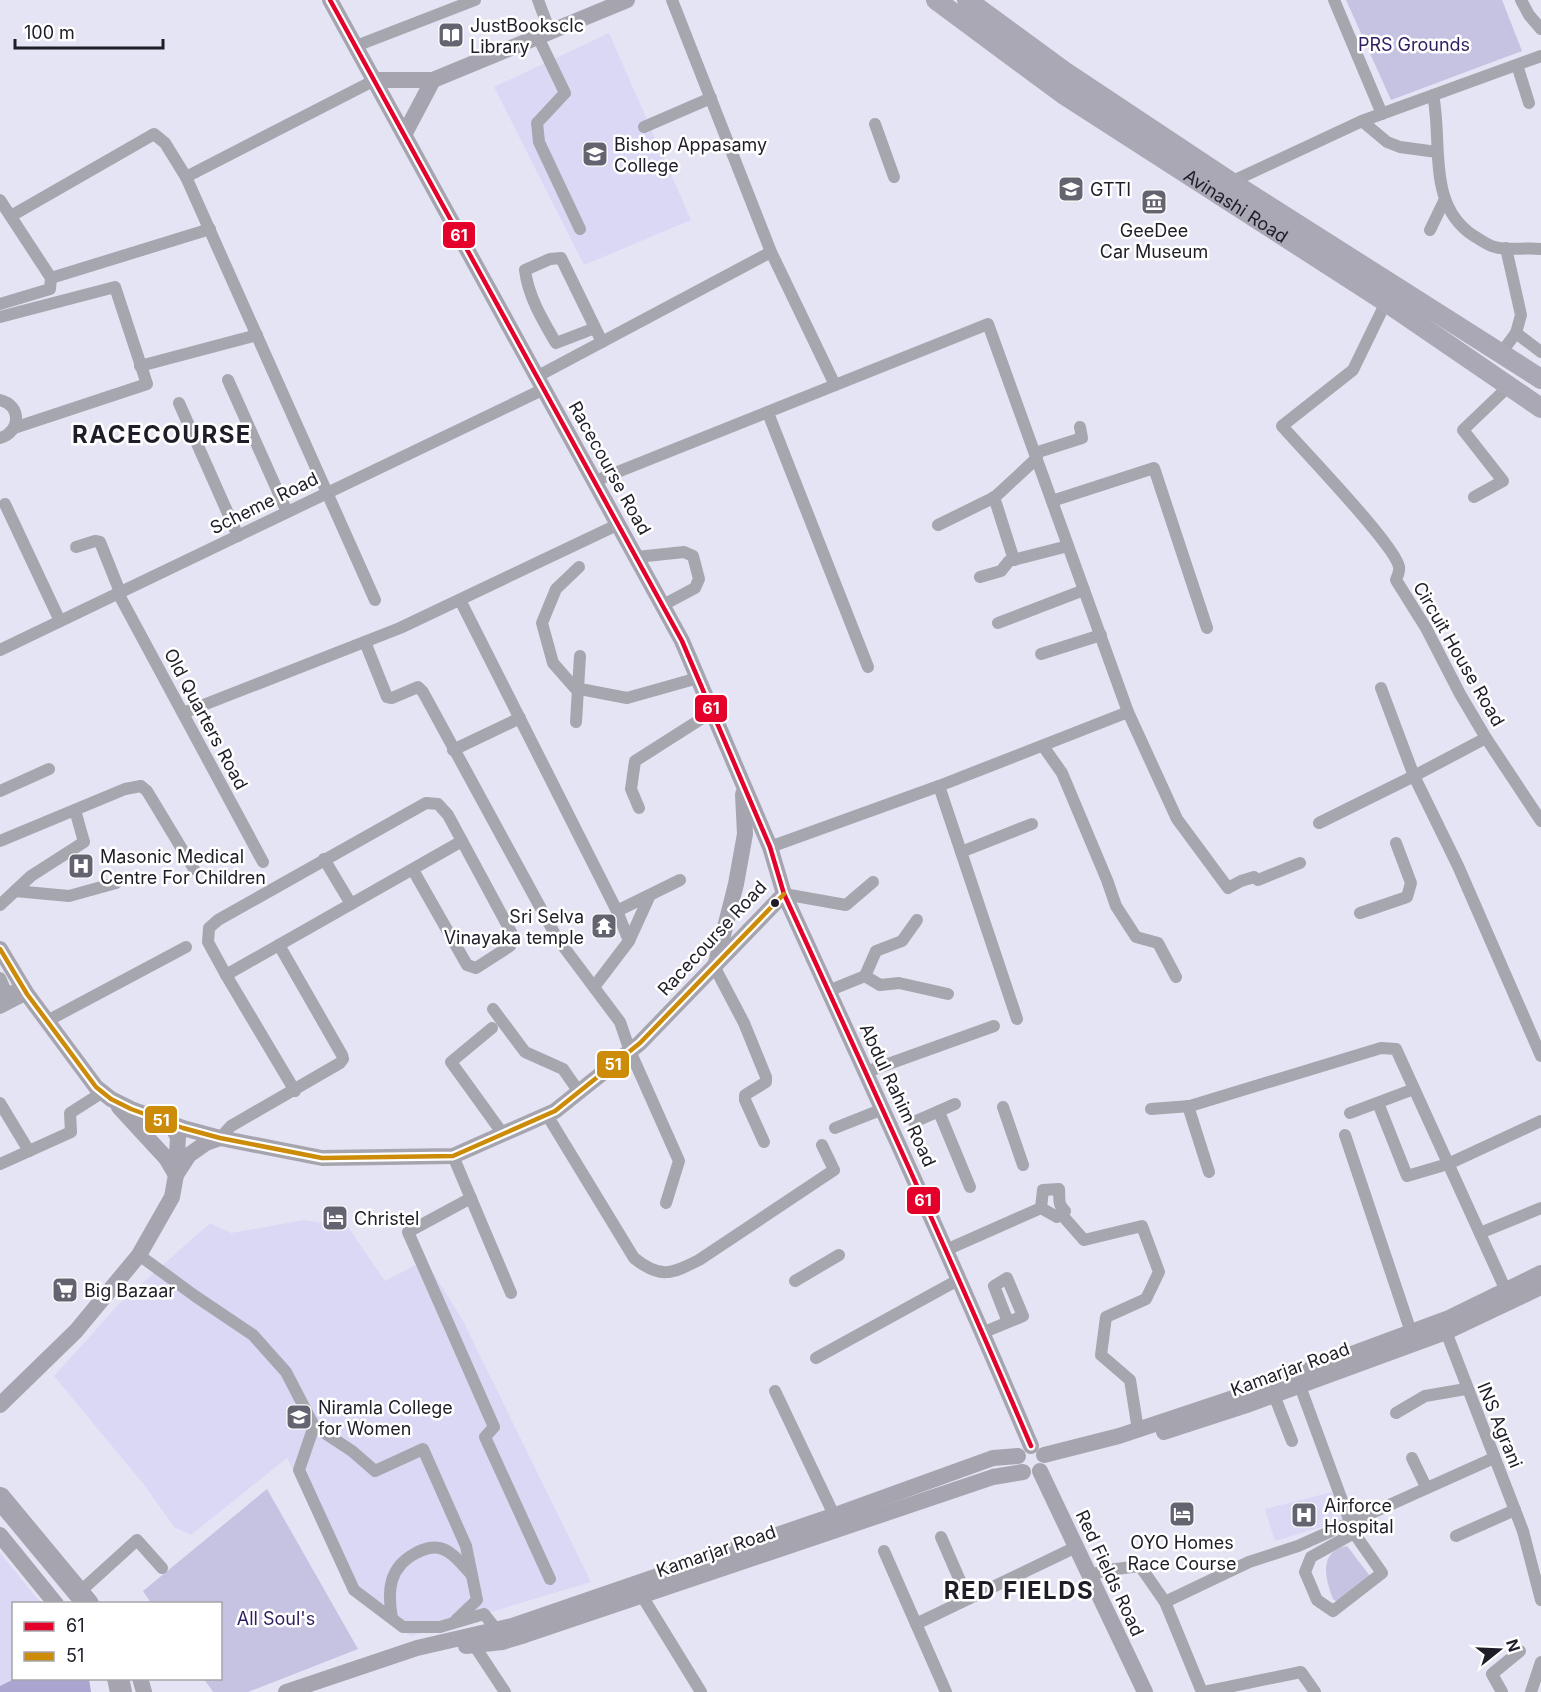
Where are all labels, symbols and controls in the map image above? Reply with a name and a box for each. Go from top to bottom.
scale bar [15,12,164,50]
place label: JustBooksclc Library [470,15,584,57]
library icon: JustBooksclc Library [436,20,466,50]
text: 100 m [24,22,75,43]
park label: PRS Grounds [1358,34,1470,55]
place label: Bishop Appasamy College [614,134,767,176]
school or university icon: Bishop Appasamy College [580,139,610,169]
street label: Avinashi Road [1180,164,1292,247]
school or university icon: GTTI [1056,174,1086,204]
place label: GTTI [1090,179,1131,200]
museum icon: GeeDee Car Museum [1139,187,1169,217]
place label: GeeDee Car Museum [1100,220,1208,262]
line badge: 61 [442,221,476,249]
text: 61 [450,225,468,245]
street label: Racecourse Road [565,398,655,538]
district label: RACECOURSE [72,420,252,449]
street label: Scheme Road [206,468,322,538]
street label: Circuit House Road [1409,578,1509,730]
street label: Old Quarters Road [160,645,252,793]
line badge: 61 [694,694,728,723]
text: 61 [702,698,720,718]
place label: Masonic Medical Centre For Children [100,846,266,888]
hospital icon: Masonic Medical Centre For Children [66,851,96,881]
street label: Racecourse Road [653,876,771,1000]
unlabelled marker [769,897,781,909]
place label: Sri Selva Vinayaka temple [444,906,584,948]
temple icon: Sri Selva Vinayaka temple [589,911,619,941]
street label: Abdul Rahim Road [856,1020,940,1170]
line badge: 51 [596,1050,630,1079]
text: 51 [604,1054,622,1074]
line badge: 51 [144,1105,178,1134]
text: 51 [152,1110,170,1130]
line badge: 61 [906,1186,941,1215]
text: 61 [914,1190,932,1210]
hotel icon: Christel [320,1203,350,1233]
place label: Christel [354,1208,419,1229]
supermarket icon: Big Bazaar [50,1275,80,1305]
place label: Big Bazaar [84,1280,175,1301]
street label: Kamarjar Road [1228,1338,1352,1400]
street label: INS Agrani [1473,1379,1527,1471]
place label: Niramla College for Women [318,1397,453,1439]
school or university icon: Niramla College for Women [284,1402,314,1432]
place label: Airforce Hospital [1324,1495,1394,1537]
hotel icon: OYO Homes Race Course [1167,1499,1197,1529]
hospital icon: Airforce Hospital [1289,1500,1319,1530]
street label: Red Fields Road [1072,1507,1148,1639]
street label: Kamarjar Road [654,1521,778,1581]
place label: OYO Homes Race Course [1128,1532,1236,1574]
district label: RED FIELDS [944,1576,1094,1605]
legend [12,1602,222,1680]
park label: All Soul's [237,1608,315,1629]
text: 61 [66,1615,84,1636]
north arrow [1469,1620,1529,1680]
text: N [1502,1636,1525,1654]
text: 51 [66,1645,84,1666]

